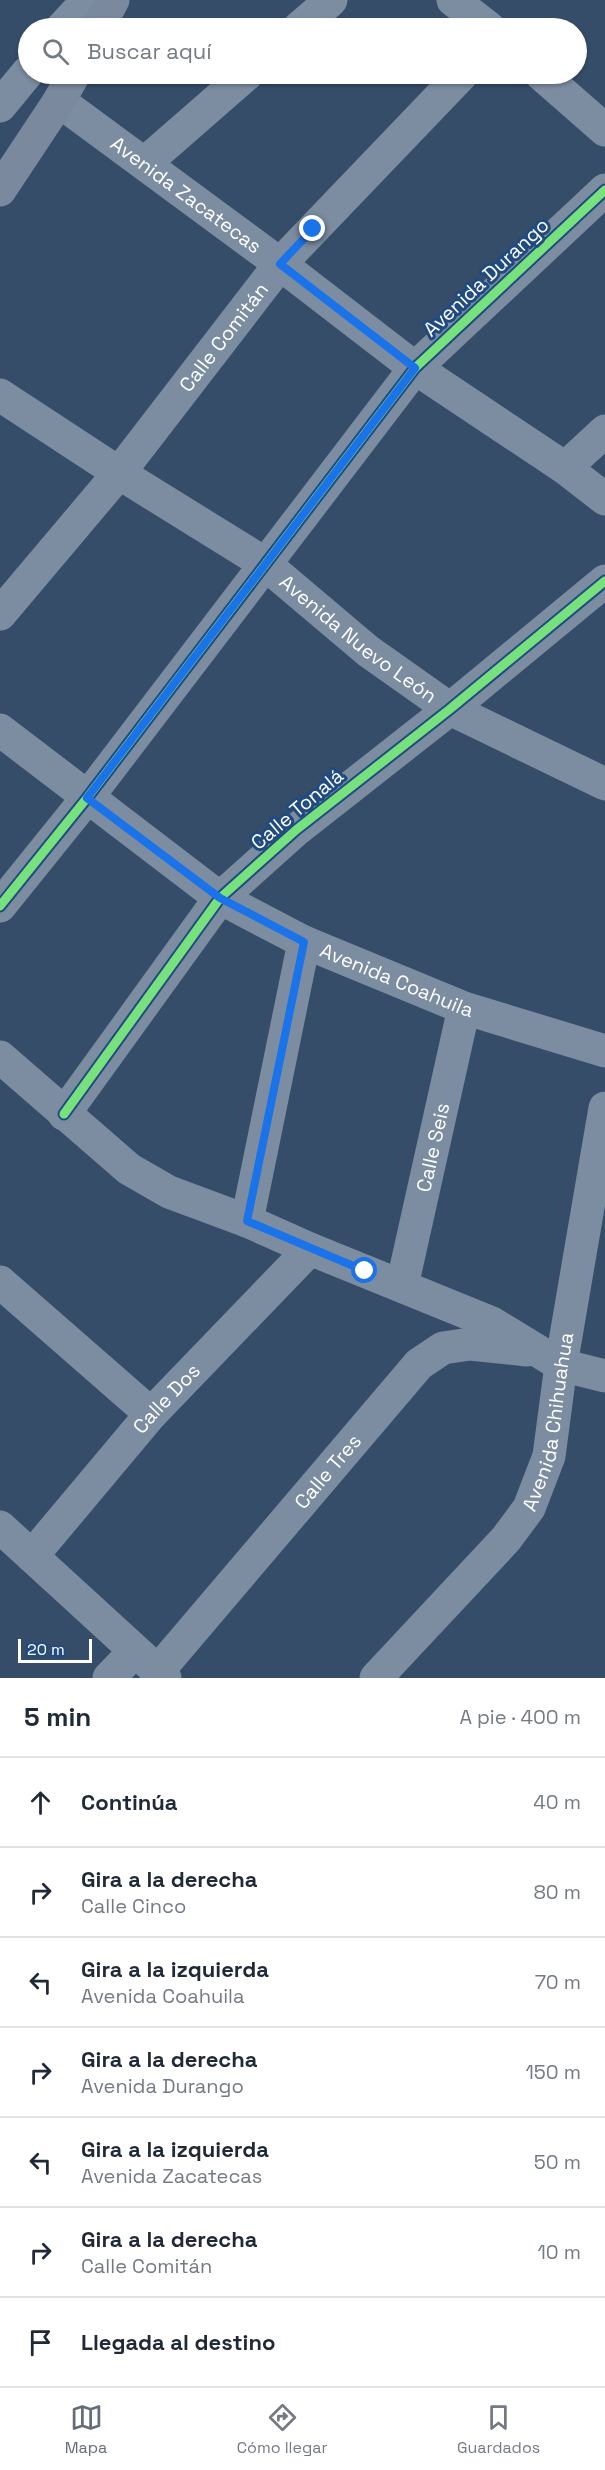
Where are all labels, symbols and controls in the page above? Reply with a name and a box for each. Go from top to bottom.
search box [18,18,587,84]
icon: search [39,35,72,68]
text: Buscar aquí [87,37,212,65]
street label: Avenida Zacatecas [105,130,267,259]
street label: Avenida Durango [418,212,554,342]
route end [299,215,325,241]
street label: Calle Comitán [173,277,274,397]
street label: Avenida Nuevo León [274,569,442,709]
street label: Calle Tonalá [245,763,349,855]
street label: Avenida Coahuila [316,937,476,1023]
street label: Calle Seis [410,1100,455,1194]
route start [351,1257,377,1283]
street label: Avenida Chihuahua [516,1330,579,1515]
street label: Calle Dos [127,1358,206,1439]
street label: Calle Tres [288,1429,367,1514]
scale bar [18,1636,92,1664]
text: 20 m [27,1639,65,1660]
text: 5 min [24,1700,91,1734]
text: A pie · 400 m [459,1704,581,1730]
icon: ahead [24,1786,57,1819]
text: Continúa [81,1788,177,1816]
text: 40 m [533,1789,581,1815]
text: Gira a la derecha [81,1865,258,1893]
icon: right [24,1876,57,1909]
text: 80 m [533,1879,581,1905]
text: Calle Cinco [81,1893,186,1919]
text: Gira a la izquierda [81,1955,269,1983]
icon: left [24,1966,57,1999]
text: 70 m [535,1969,581,1995]
text: Avenida Coahuila [81,1983,244,2009]
text: Gira a la derecha [81,2045,258,2073]
icon: right [24,2056,57,2089]
text: 150 m [526,2059,581,2085]
text: Avenida Durango [81,2073,244,2099]
text: Gira a la izquierda [81,2135,269,2163]
icon: left [24,2146,57,2179]
text: 50 m [534,2149,581,2175]
text: Avenida Zacatecas [81,2163,262,2189]
text: Gira a la derecha [81,2225,258,2253]
icon: right [24,2236,57,2269]
text: 10 m [537,2239,581,2265]
text: Calle Comitán [81,2253,212,2279]
icon: arrive [24,2326,57,2359]
text: Llegada al destino [81,2328,275,2356]
tab: Mapa [65,2401,107,2458]
tab: Cómo llegar [237,2401,328,2458]
tab: Guardados [457,2401,540,2458]

